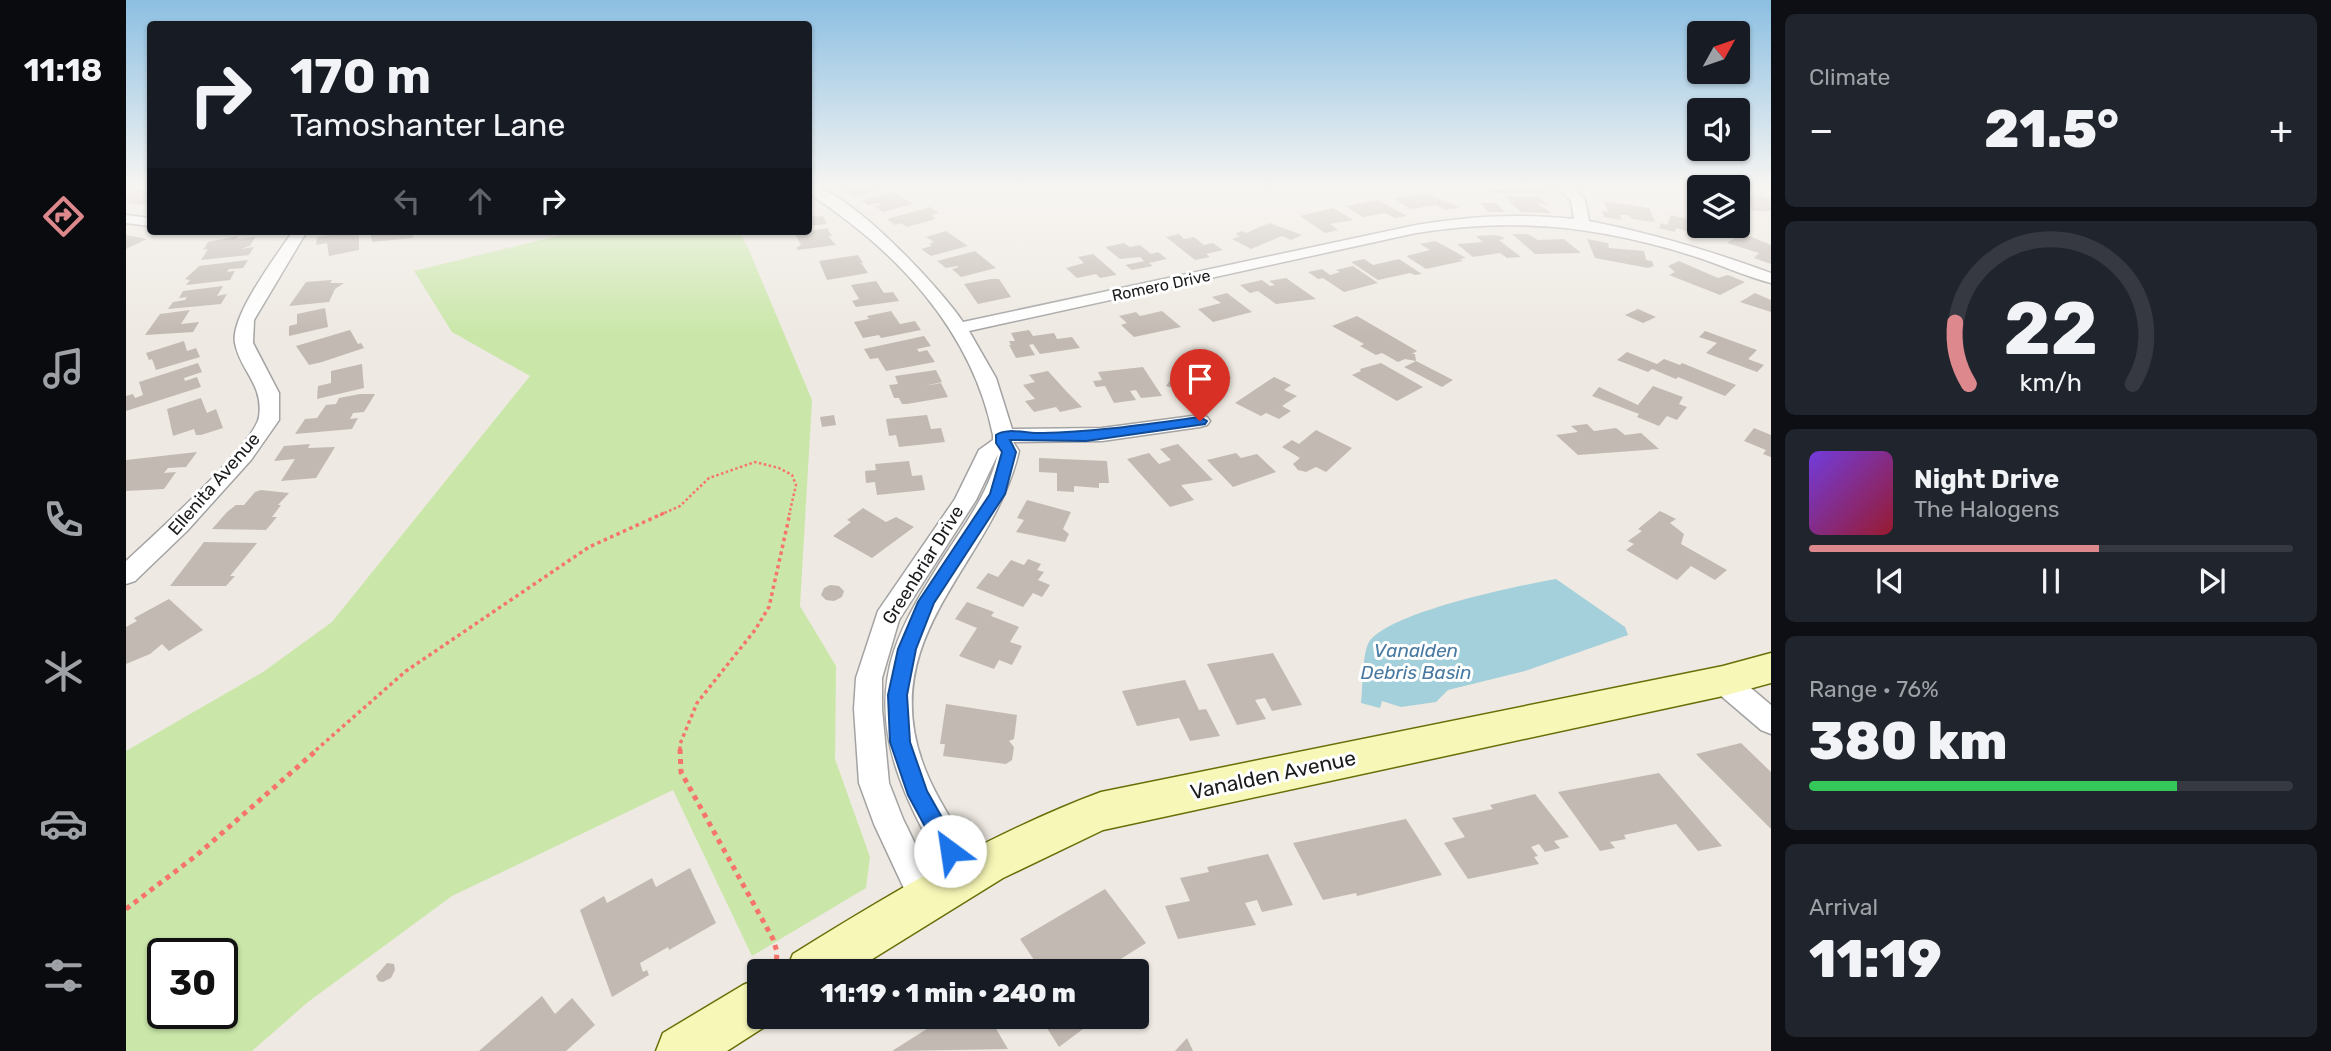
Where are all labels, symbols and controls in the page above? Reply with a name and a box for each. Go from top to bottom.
north arrow [1687,21,1750,84]
map controls [1687,21,1750,238]
text: 170 m [290,47,431,105]
icon: right [175,49,266,140]
text: 11:18 [24,51,102,89]
text: Climate [1809,63,1890,91]
button: sound [1687,98,1750,161]
text: 21.5° [1984,98,2119,160]
text: Tamoshanter Lane [290,106,565,144]
text: − [1809,107,1834,153]
text: + [2269,107,2293,153]
button: layers [1687,175,1750,238]
icon: left [388,182,426,220]
icon: ahead [461,182,499,220]
icon: right [534,182,572,220]
icon: directions [39,192,88,241]
street label: Romero Drive [1110,266,1212,305]
text: 22 [2004,287,2098,373]
icon: music [39,344,88,393]
pin [1170,349,1230,421]
icon: arrive [1181,360,1219,398]
text: km/h [2020,368,2082,397]
street label: Ellenita Avenue [163,428,265,540]
text: Night Drive [1914,464,2059,495]
icon: phone [39,495,88,544]
text: The Halogens [1914,495,2060,523]
street label: Greenbriar Drive [878,502,968,628]
icon: previous [1871,562,1909,600]
icon: pause [2032,562,2070,600]
icon: next [2193,562,2231,600]
water label: Vanalden Debris Basin [1360,639,1472,684]
icon: climate [39,647,88,696]
text: Range · 76% [1809,675,1939,703]
text: 380 km [1809,710,2008,772]
street label: Vanalden Avenue [1188,745,1358,804]
icon: car [39,799,88,848]
position arrow [913,814,987,888]
text: Arrival [1809,893,1878,921]
text: 11:19 [1809,928,1942,990]
speed limit sign: 30 [147,938,238,1029]
icon: filters [39,951,88,1000]
text: 11:19 · 1 min · 240 m [820,978,1076,1009]

